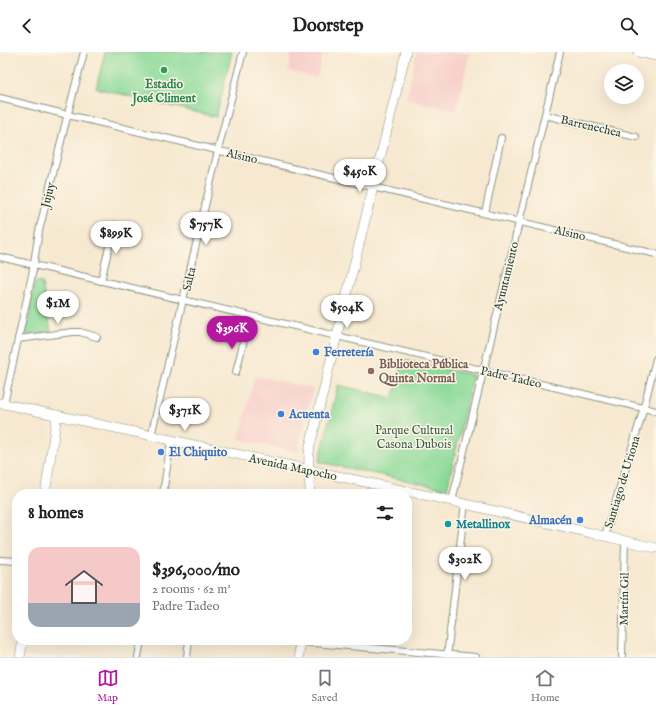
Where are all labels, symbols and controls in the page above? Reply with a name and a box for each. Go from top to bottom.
icon: back [16,15,38,37]
text: Doorstep [293,15,363,38]
icon: search [618,15,640,37]
map controls [604,64,644,104]
button: layers [604,64,644,104]
marker: Estadio José Climent [159,65,169,75]
place label: Estadio José Climent [130,77,197,107]
street label: Barrenechea [559,112,623,141]
street label: Alsino [224,145,260,167]
pin: $450K [332,159,388,193]
text: $450K [343,163,377,180]
street label: Jujuy [38,181,60,212]
pin: $757K [178,212,234,246]
text: $757K [189,216,223,233]
pin: $899K [88,221,144,255]
street label: Alsino [552,222,588,244]
text: $899K [99,225,133,242]
street label: Ayuntamiento [490,240,522,313]
street label: Salta [179,265,200,292]
pin: $1M [39,291,77,325]
text: $1M [46,295,70,312]
pin: $504K [319,295,375,329]
text: $504K [330,299,364,316]
pin: $396K [204,316,260,350]
text: $396K [216,320,248,337]
place label: Ferretería [324,345,375,360]
marker: Ferretería [311,347,321,357]
place label: Biblioteca Pública Quinta Normal [379,357,469,387]
street label: Padre Tadeo [479,363,543,392]
marker: Biblioteca Pública Quinta Normal [366,366,376,376]
pin: $371K [157,398,213,432]
text: $371K [169,402,201,419]
place label: Acuenta [288,407,330,422]
marker: Acuenta [276,409,286,419]
park label: Parque Cultural Casona Dubois [375,423,454,452]
street label: Santiago de Uriona [601,433,644,530]
place label: El Chiquito [169,445,228,461]
marker: El Chiquito [156,447,166,457]
street label: Avenida Mapocho [246,451,339,485]
icon: filters [374,502,396,524]
text: 8 homes [28,503,83,524]
place label: Almacén [528,513,573,528]
marker: Almacén [575,515,585,525]
place label: Metallinox [456,517,511,532]
marker: Metallinox [443,519,453,529]
pin: $302K [437,547,493,581]
text: $302K [448,551,482,568]
text: $396,000/mo [152,560,240,581]
icon: home [60,563,108,611]
street label: Martín Gil [617,572,632,626]
text: 2 rooms · 62 m² [152,581,231,598]
text: Padre Tadeo [152,598,220,615]
tab: Map [97,667,119,705]
tab: Saved [312,667,338,705]
tab: Home [531,667,559,705]

